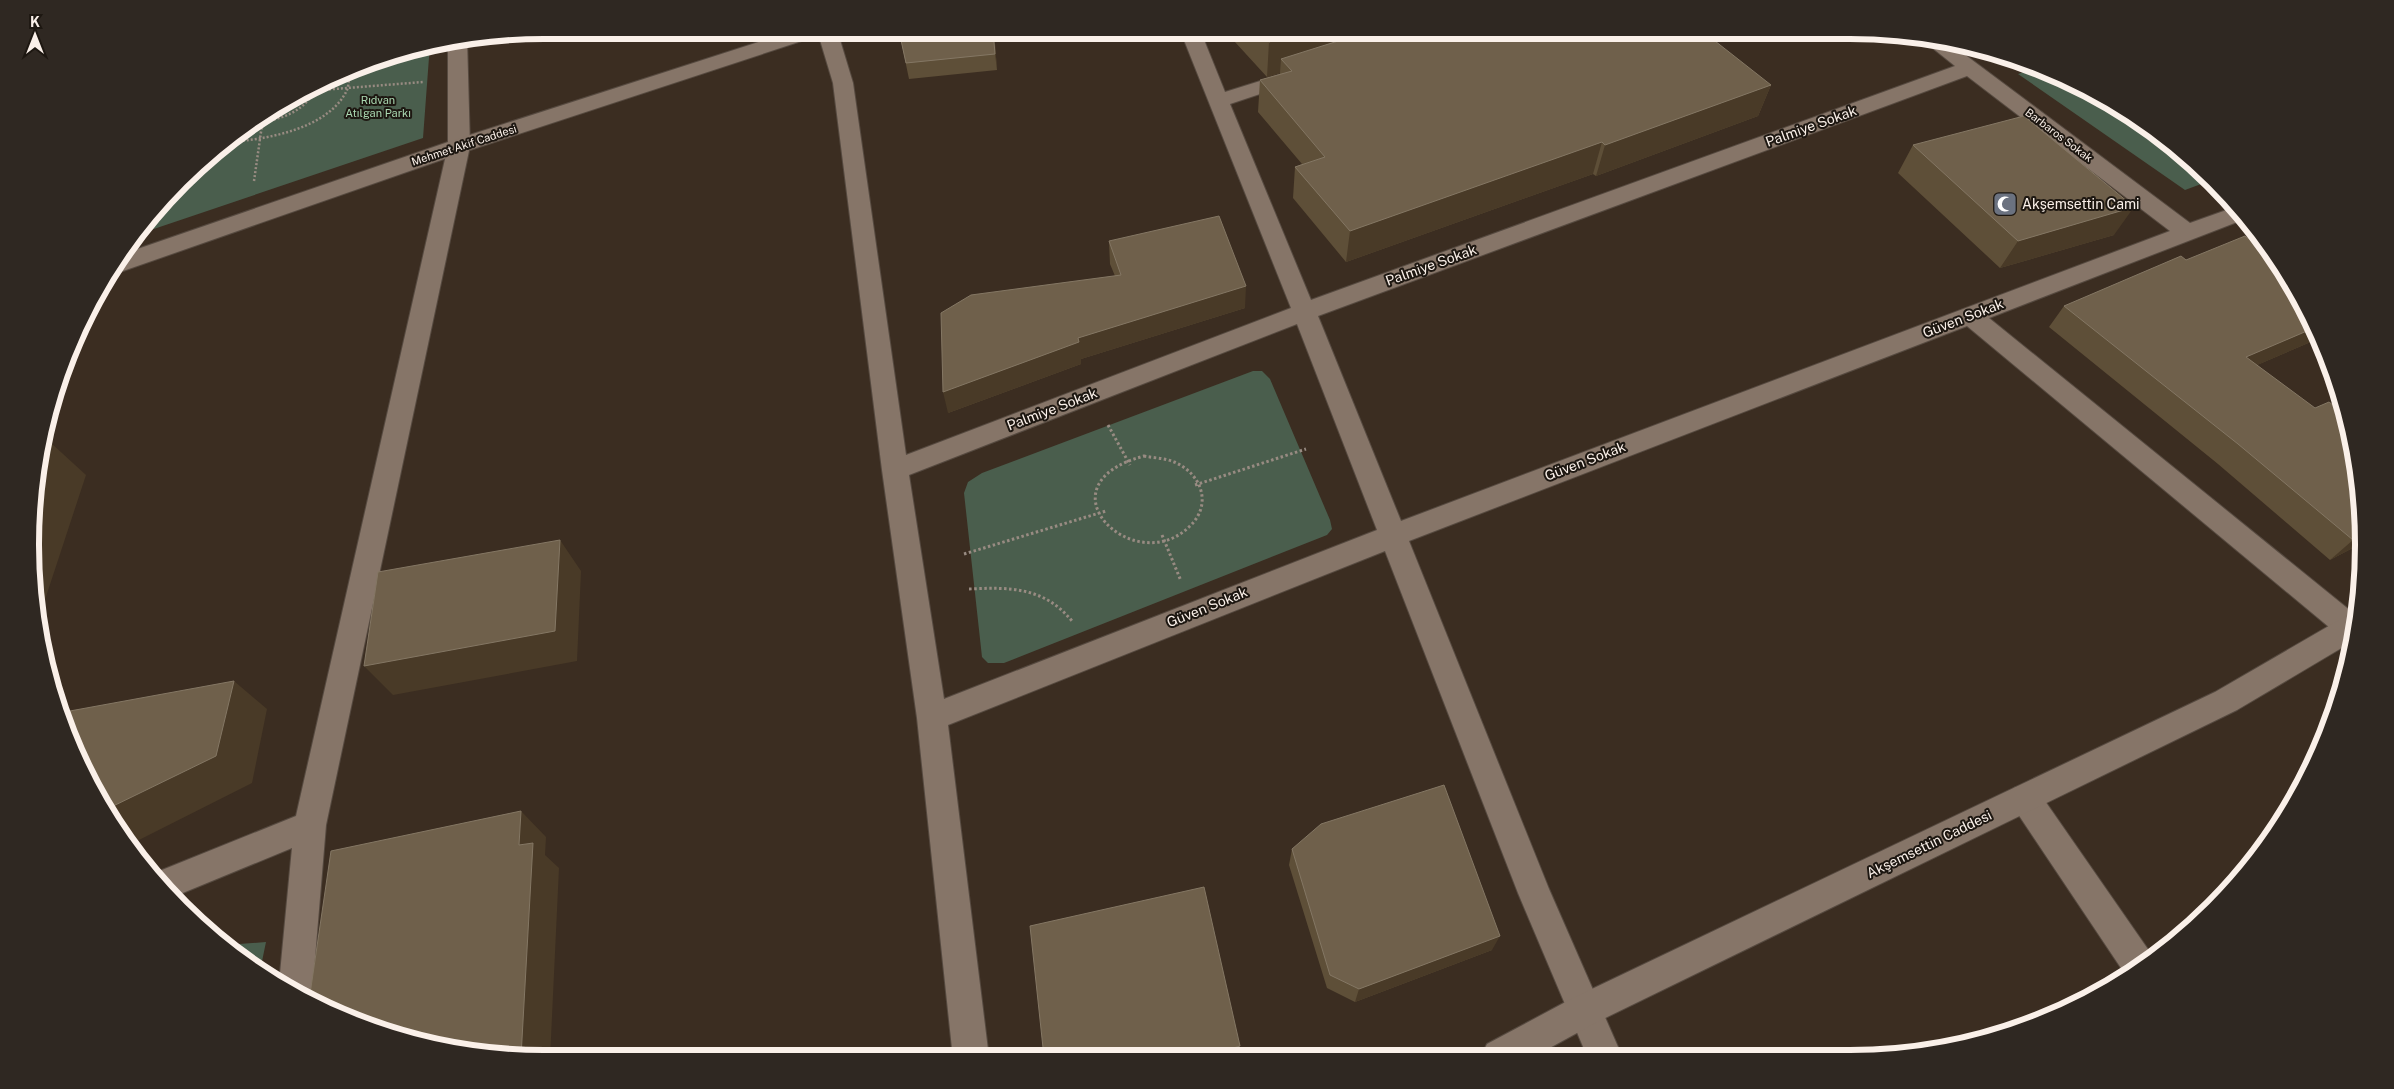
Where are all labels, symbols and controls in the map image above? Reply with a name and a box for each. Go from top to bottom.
north arrow [10,10,60,60]
text: K [30,14,40,30]
park label: Rıdvan Atılgan Parkı [345,94,411,119]
street label: Palmiye Sokak [1763,102,1859,150]
street label: Barbaros Sokak [2023,106,2095,164]
street label: Mehmet Akif Caddesi [410,122,518,168]
mosque icon: Akşemsettin Cami [1992,191,2018,217]
place label: Akşemsettin Cami [2022,196,2139,212]
street label: Palmiye Sokak [1383,241,1479,289]
street label: Güven Sokak [1920,295,2006,341]
street label: Palmiye Sokak [1005,384,1100,434]
street label: Güven Sokak [1542,438,1628,484]
street label: Güven Sokak [1164,584,1250,630]
street label: Akşemsettin Caddesi [1864,807,1994,881]

